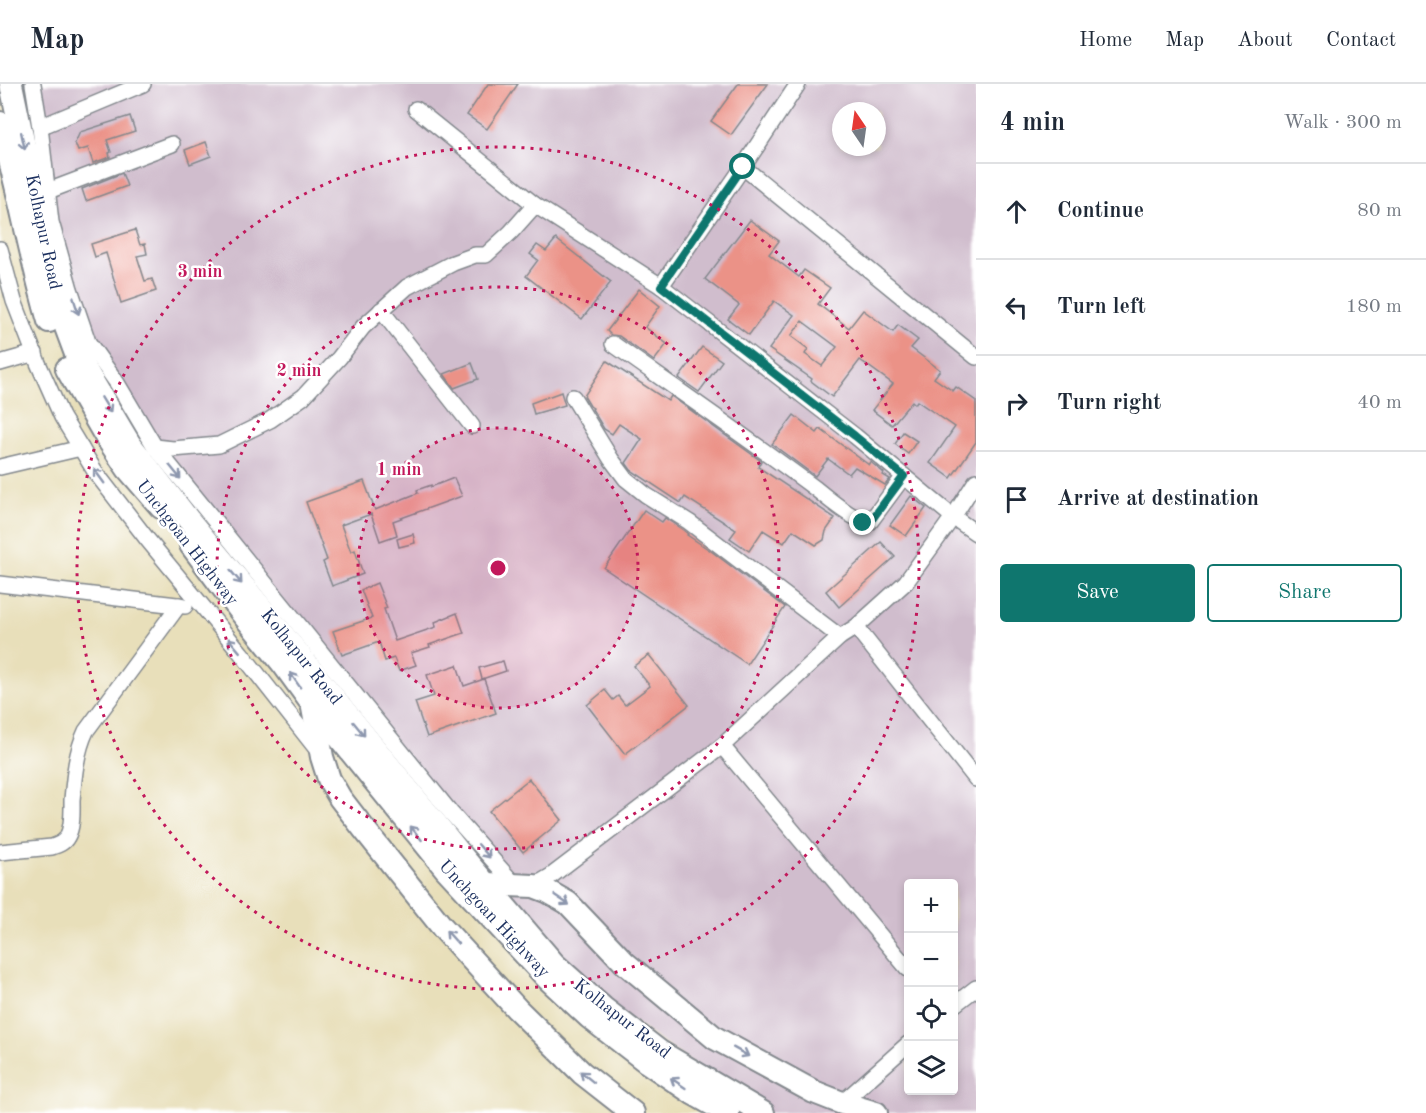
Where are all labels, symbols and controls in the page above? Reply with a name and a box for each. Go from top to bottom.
text: Map [30,27,84,55]
text: Home [1079,30,1132,51]
text: Map [1165,30,1204,51]
text: About [1237,30,1293,51]
text: Contact [1326,30,1396,51]
north arrow [832,102,886,156]
text: 4 min [1000,110,1065,136]
text: Walk · 300 m [1283,113,1402,133]
one-way arrow [18,131,30,150]
route start [729,153,755,179]
street label: Kolhapur Road [22,173,64,291]
icon: ahead [1000,195,1033,228]
text: Continue [1057,200,1144,222]
text: 80 m [1357,201,1402,221]
text: 3 min [177,263,223,281]
icon: left [1000,291,1033,324]
one-way arrow [71,296,82,315]
text: Turn left [1057,296,1146,318]
text: 180 m [1346,297,1402,317]
text: 2 min [276,362,322,380]
icon: right [1000,387,1033,420]
text: Turn right [1057,392,1161,414]
text: 40 m [1357,393,1402,413]
one-way arrow [101,396,113,413]
text: 1 min [376,461,422,479]
one-way arrow [168,464,182,479]
one-way arrow [93,469,105,485]
street label: Unchgoan Highway [133,477,242,609]
icon: arrive [1000,483,1033,516]
text: Arrive at destination [1057,488,1259,510]
route end [849,509,875,535]
centre of rings [488,558,508,578]
button: Save [1000,564,1195,622]
button: Share [1207,564,1402,622]
one-way arrow [229,569,243,584]
street label: Kolhapur Road [257,606,345,708]
one-way arrow [228,637,241,653]
one-way arrow [289,673,301,689]
one-way arrow [352,721,365,737]
one-way arrow [410,825,423,841]
one-way arrow [477,843,491,858]
street label: Unchgoan Highway [435,857,553,982]
map controls [904,879,958,1095]
button: + [904,879,958,933]
one-way arrow [553,894,569,906]
one-way arrow [445,930,459,945]
button: − [904,933,958,987]
street label: Kolhapur Road [570,976,674,1062]
button: locate [904,987,958,1041]
button: layers [904,1041,958,1095]
one-way arrow [733,1047,750,1059]
one-way arrow [580,1070,595,1084]
one-way arrow [670,1076,687,1088]

